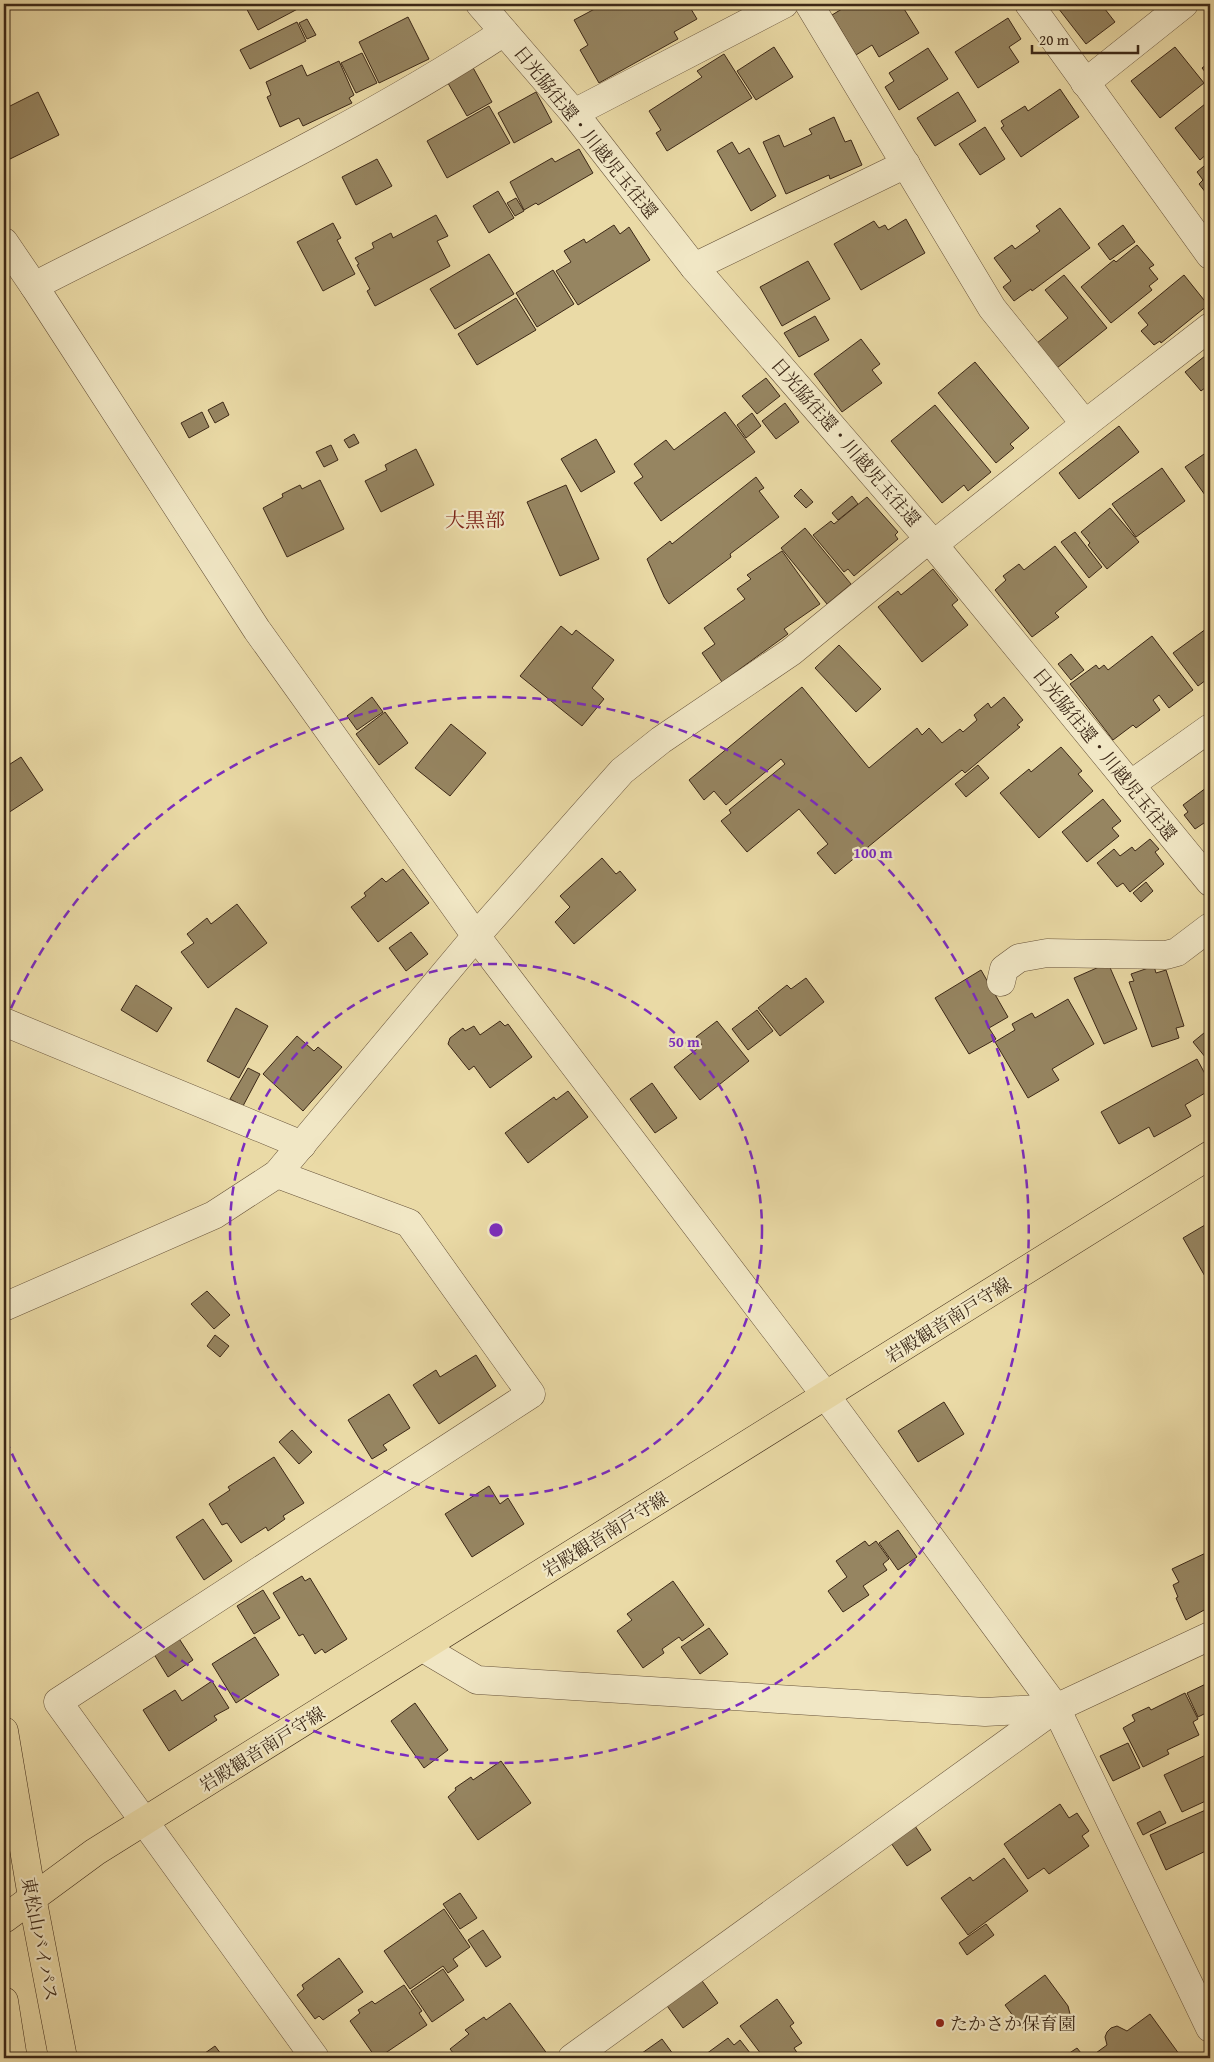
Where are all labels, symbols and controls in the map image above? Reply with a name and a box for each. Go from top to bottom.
scale bar [1032,22,1138,54]
text: 20 m [1039,29,1070,50]
street label: 日光脇往還・川越児玉往還 [508,40,664,224]
street label: 日光脇往還・川越児玉往還 [765,352,927,532]
district label: 大黒部 [445,505,505,534]
street label: 日光脇往還・川越児玉往還 [1027,662,1183,846]
text: 100 m [853,842,893,863]
text: 50 m [668,1031,700,1052]
centre of rings [487,1221,505,1239]
street label: 岩殿観音南戸守線 [880,1270,1016,1370]
street label: 岩殿観音南戸守線 [537,1484,673,1584]
street label: 岩殿観音南戸守線 [194,1699,330,1799]
street label: 東松山バイパス [15,1875,65,2003]
place label: たかさか保育園 [950,2010,1076,2037]
marker: たかさか保育園 [934,2017,946,2029]

